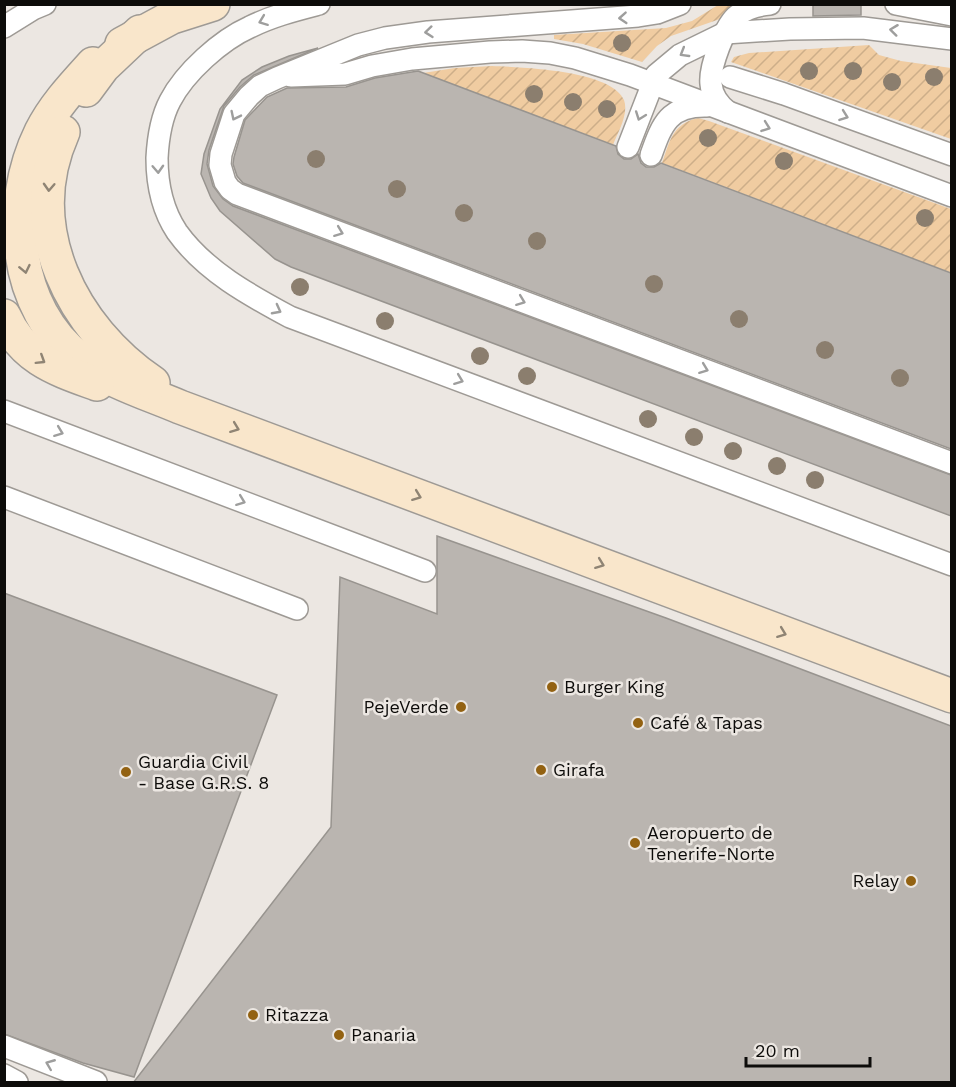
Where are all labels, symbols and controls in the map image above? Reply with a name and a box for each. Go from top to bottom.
one-way arrow [619,11,628,24]
one-way arrow [259,14,270,26]
one-way arrow [424,25,433,38]
one-way arrow [889,25,898,37]
one-way arrow [680,46,690,57]
one-way arrow [635,109,647,120]
one-way arrow [839,109,849,122]
one-way arrow [231,110,243,121]
one-way arrow [760,119,770,132]
one-way arrow [151,165,164,174]
one-way arrow [42,182,55,191]
one-way arrow [333,225,343,238]
one-way arrow [18,263,31,273]
one-way arrow [515,294,526,306]
one-way arrow [271,303,282,315]
one-way arrow [35,352,45,364]
one-way arrow [698,362,709,375]
one-way arrow [453,373,464,386]
one-way arrow [229,420,239,433]
one-way arrow [53,425,64,437]
one-way arrow [411,489,422,501]
one-way arrow [236,494,246,507]
one-way arrow [594,557,605,570]
one-way arrow [777,625,787,638]
place label: Burger King [564,676,665,697]
marker: Burger King [545,680,559,694]
place label: PejeVerde [364,696,449,717]
marker: PejeVerde [454,700,468,714]
place label: Café & Tapas [650,712,763,733]
marker: Café & Tapas [631,716,645,730]
place label: Guardia Civil - Base G.R.S. 8 [138,751,269,793]
place label: Girafa [553,759,605,780]
marker: Girafa [534,763,548,777]
marker: Guardia Civil - Base G.R.S. 8 [119,765,133,779]
place label: Aeropuerto de Tenerife-Norte [647,822,775,864]
marker: Aeropuerto de Tenerife-Norte [628,836,642,850]
place label: Relay [852,870,900,891]
marker: Relay [904,874,918,888]
place label: Ritazza [265,1004,329,1025]
marker: Ritazza [246,1008,260,1022]
place label: Panaria [351,1024,416,1045]
marker: Panaria [332,1028,346,1042]
scale bar [746,1030,870,1068]
text: 20 m [755,1040,800,1061]
one-way arrow [46,1059,57,1071]

